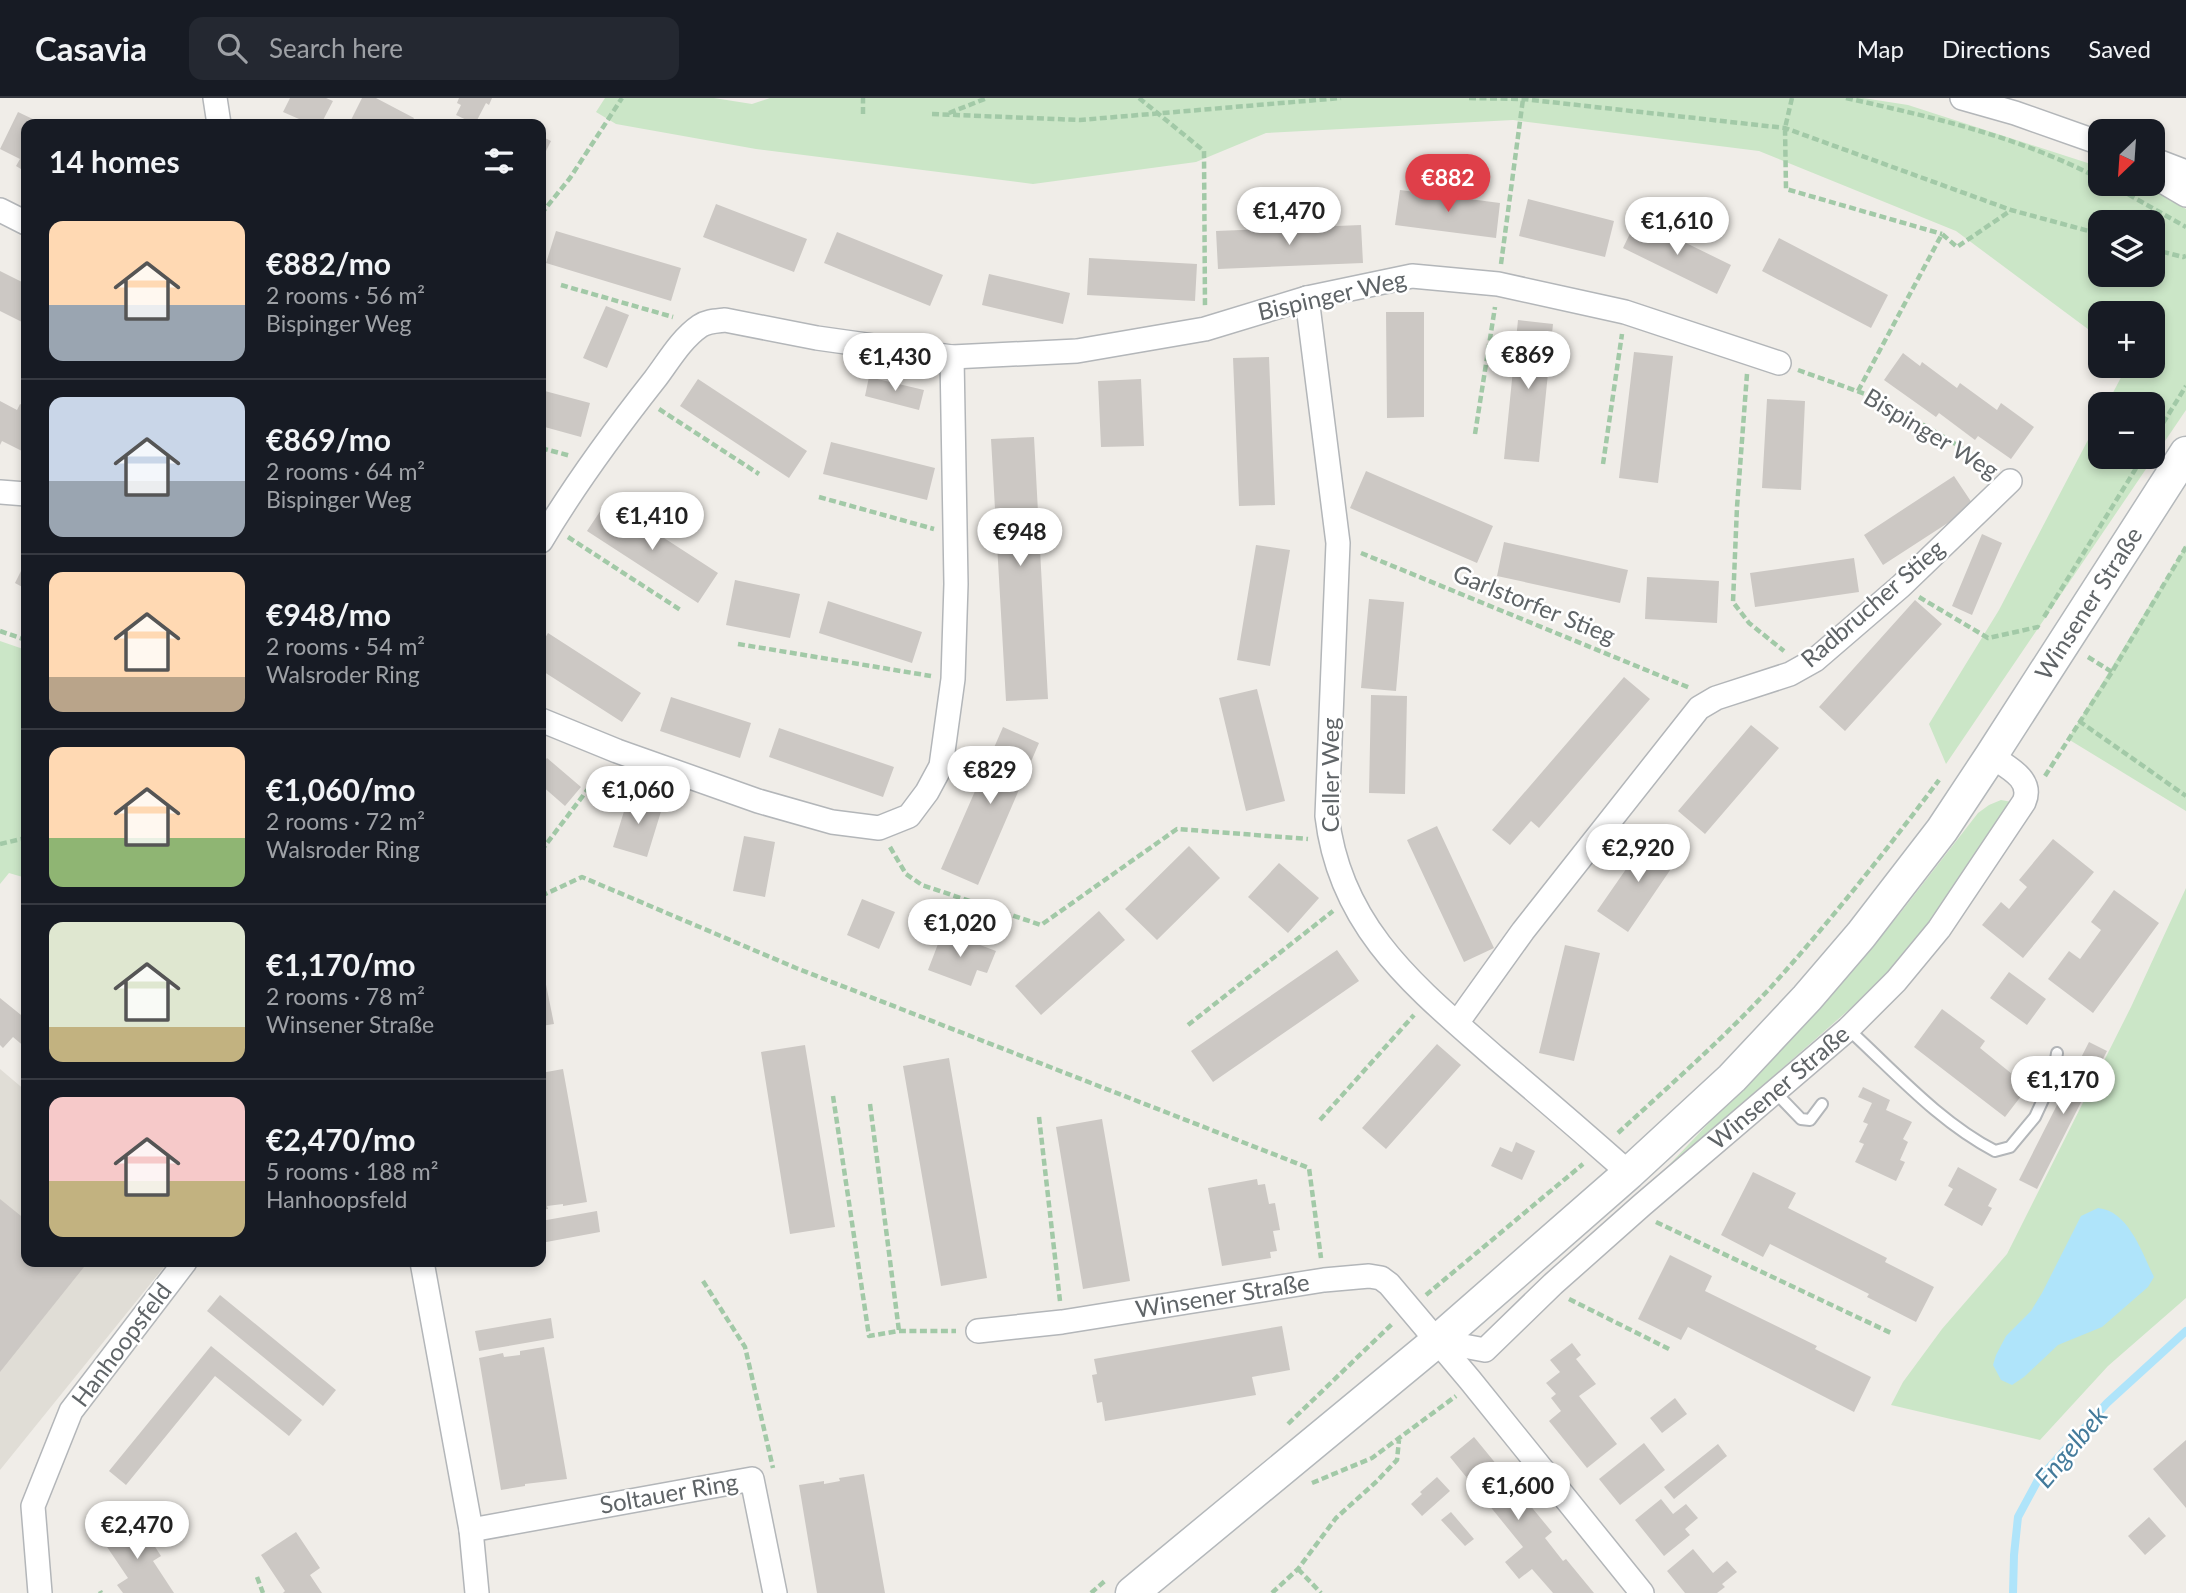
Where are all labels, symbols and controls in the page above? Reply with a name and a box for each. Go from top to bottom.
search box [189,17,679,80]
text: Casavia [35,28,147,68]
icon: search [213,29,251,67]
text: Search here [269,32,403,64]
text: Map [1857,34,1904,63]
text: Directions [1942,34,2050,63]
text: Saved [2088,34,2151,63]
north arrow [2088,119,2165,196]
map controls [2088,119,2165,469]
icon: filters [480,142,518,180]
text: 14 homes [49,143,180,179]
pin: €882 [1407,155,1489,214]
text: €882 [1421,163,1475,191]
pin: €1,470 [1232,188,1346,247]
text: €1,470 [1253,196,1325,224]
pin: €1,610 [1620,198,1734,257]
text: €1,610 [1641,206,1713,234]
button: layers [2088,210,2165,287]
text: €882/mo [266,245,391,281]
icon: home [105,249,189,333]
street label: Bispinger Weg [1255,263,1409,326]
text: 2 rooms · 56 m² [266,281,425,309]
button: + [2088,301,2165,378]
text: Bispinger Weg [266,309,411,337]
pin: €869 [1487,331,1569,391]
pin: €1,430 [838,334,952,393]
text: €869 [1501,340,1555,368]
text: €1,430 [859,342,931,370]
street label: Bispinger Weg [1859,381,2004,484]
button: − [2088,392,2165,469]
text: €869/mo [266,421,391,457]
icon: home [105,425,189,509]
text: 2 rooms · 64 m² [266,457,425,485]
text: Bispinger Weg [266,485,411,513]
pin: €1,410 [595,492,709,552]
text: €1,410 [616,501,688,529]
pin: €948 [979,508,1061,568]
text: €948 [993,517,1047,545]
street label: Winsener Straße [2028,521,2147,685]
street label: Radbrucher Stieg [1795,533,1949,673]
street label: Garlstorfer Stieg [1449,558,1620,649]
text: €948/mo [266,596,391,632]
icon: home [105,600,189,684]
text: 2 rooms · 54 m² [266,632,425,660]
text: Walsroder Ring [266,660,420,688]
street label: Celler Weg [1315,717,1344,833]
pin: €829 [949,746,1031,806]
text: €829 [963,755,1017,783]
pin: €1,060 [581,766,695,826]
text: €1,060/mo [266,771,415,807]
icon: home [105,775,189,859]
text: €1,060 [602,775,674,803]
text: 2 rooms · 72 m² [266,807,425,835]
pin: €2,920 [1581,824,1695,884]
text: €2,920 [1602,833,1674,861]
text: Walsroder Ring [266,835,420,863]
pin: €1,020 [903,900,1017,959]
text: €1,020 [924,908,996,936]
text: €1,170/mo [266,946,415,982]
icon: home [105,950,189,1034]
text: 2 rooms · 78 m² [266,982,425,1010]
text: Winsener Straße [266,1010,434,1038]
street label: Winsener Straße [1702,1019,1854,1155]
pin: €1,170 [2006,1056,2120,1116]
text: €1,170 [2027,1065,2099,1093]
text: €2,470/mo [266,1121,415,1157]
icon: home [105,1125,189,1209]
text: 5 rooms · 188 m² [266,1157,438,1185]
text: Hanhoopsfeld [266,1185,407,1213]
street label: Winsener Straße [1133,1267,1311,1323]
street label: Hanhoopsfeld [65,1276,177,1412]
water label: Engelbek [2027,1399,2114,1494]
pin: €1,600 [1461,1462,1575,1522]
street label: Soltauer Ring [597,1466,740,1519]
text: €1,600 [1482,1471,1554,1499]
pin: €2,470 [80,1502,194,1561]
text: €2,470 [101,1510,173,1538]

